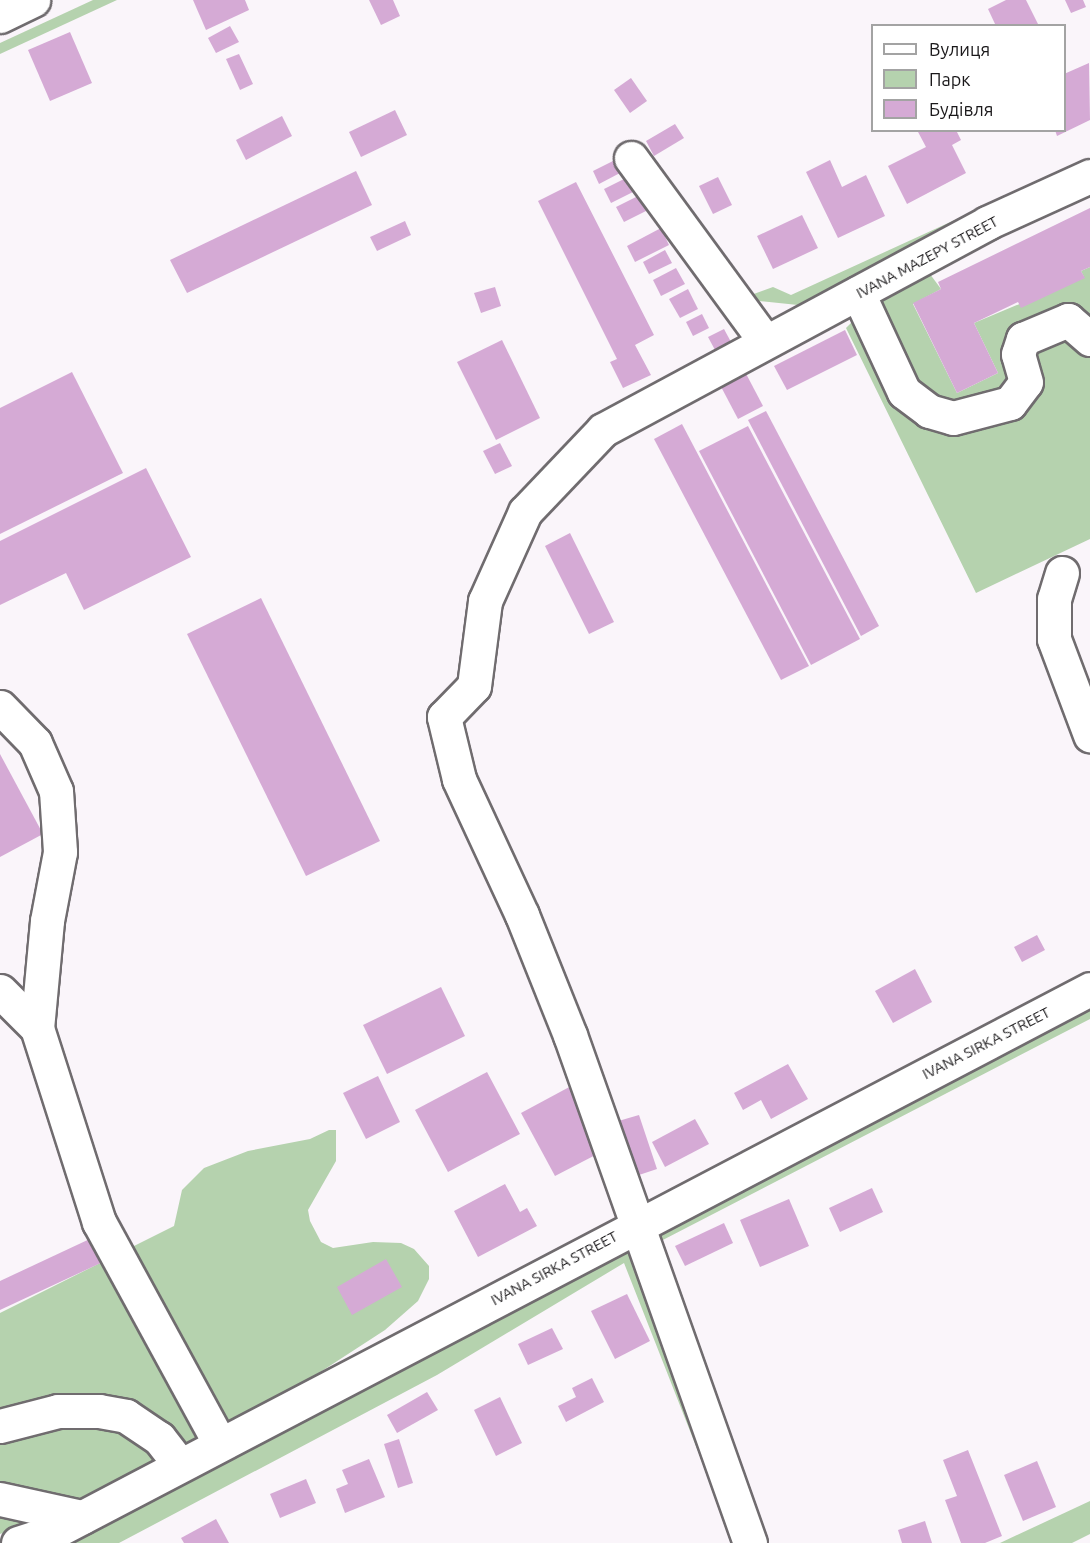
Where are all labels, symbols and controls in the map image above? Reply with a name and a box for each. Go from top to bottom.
legend [871,24,1066,132]
text: Вулиця [929,39,990,59]
text: Парк [929,69,970,89]
text: Будівля [929,99,994,119]
street label: IVANA MAZEPY STREET [853,212,1001,302]
street label: IVANA SIRKA STREET [919,1003,1053,1083]
street label: IVANA SIRKA STREET [488,1227,620,1309]

